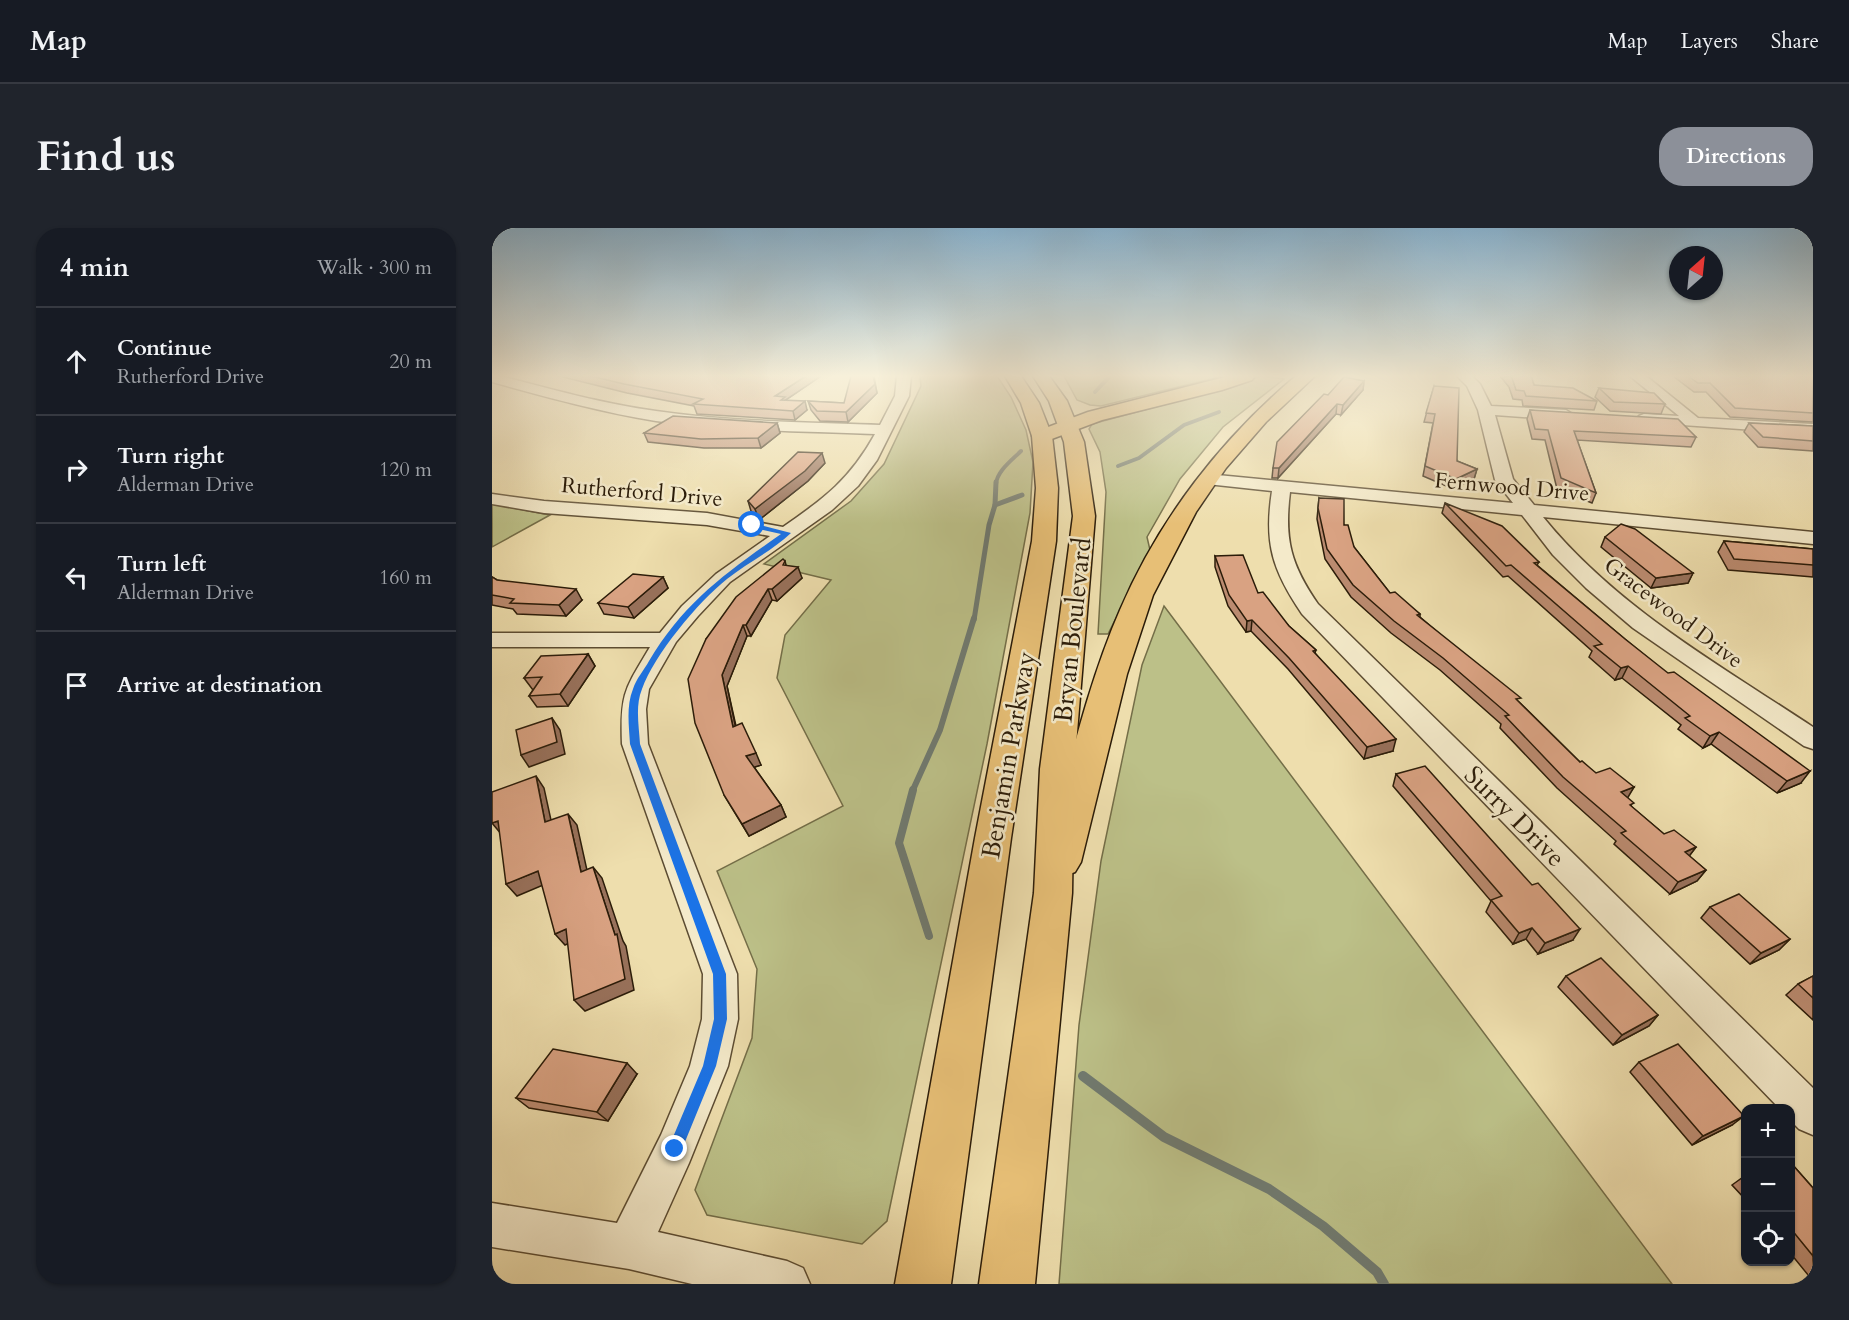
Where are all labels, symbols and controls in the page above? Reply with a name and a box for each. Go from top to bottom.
text: Map [30,22,87,60]
text: Map [1608,27,1648,56]
text: Layers [1681,27,1738,56]
text: Share [1771,27,1819,56]
button: Directions [1659,127,1813,186]
text: Find us [36,128,176,185]
north arrow [1669,246,1723,300]
text: 4 min [60,250,129,285]
text: Walk · 300 m [317,254,432,281]
text: Continue [117,333,212,363]
icon: ahead [60,345,93,378]
text: 20 m [389,348,432,375]
text: Rutherford Drive [117,363,264,390]
text: Turn right [117,441,224,471]
icon: right [60,453,93,486]
text: 120 m [379,456,432,483]
street label: Fernwood Drive [1433,465,1591,509]
street label: Rutherford Drive [560,470,724,514]
text: Alderman Drive [117,471,254,498]
route start [738,511,764,537]
street label: Bryan Boulevard [1045,536,1100,724]
text: Turn left [117,549,206,579]
street label: Gracewood Drive [1598,551,1749,675]
icon: left [60,561,93,594]
text: 160 m [379,564,432,591]
text: Alderman Drive [117,579,254,606]
street label: Benjamin Parkway [973,649,1044,861]
icon: arrive [60,669,93,702]
text: Arrive at destination [117,670,322,700]
street label: Surry Drive [1456,758,1573,875]
map controls [1741,1104,1795,1266]
button: + [1741,1104,1795,1158]
route end [661,1135,687,1161]
button: − [1741,1158,1795,1212]
button: locate [1741,1212,1795,1266]

